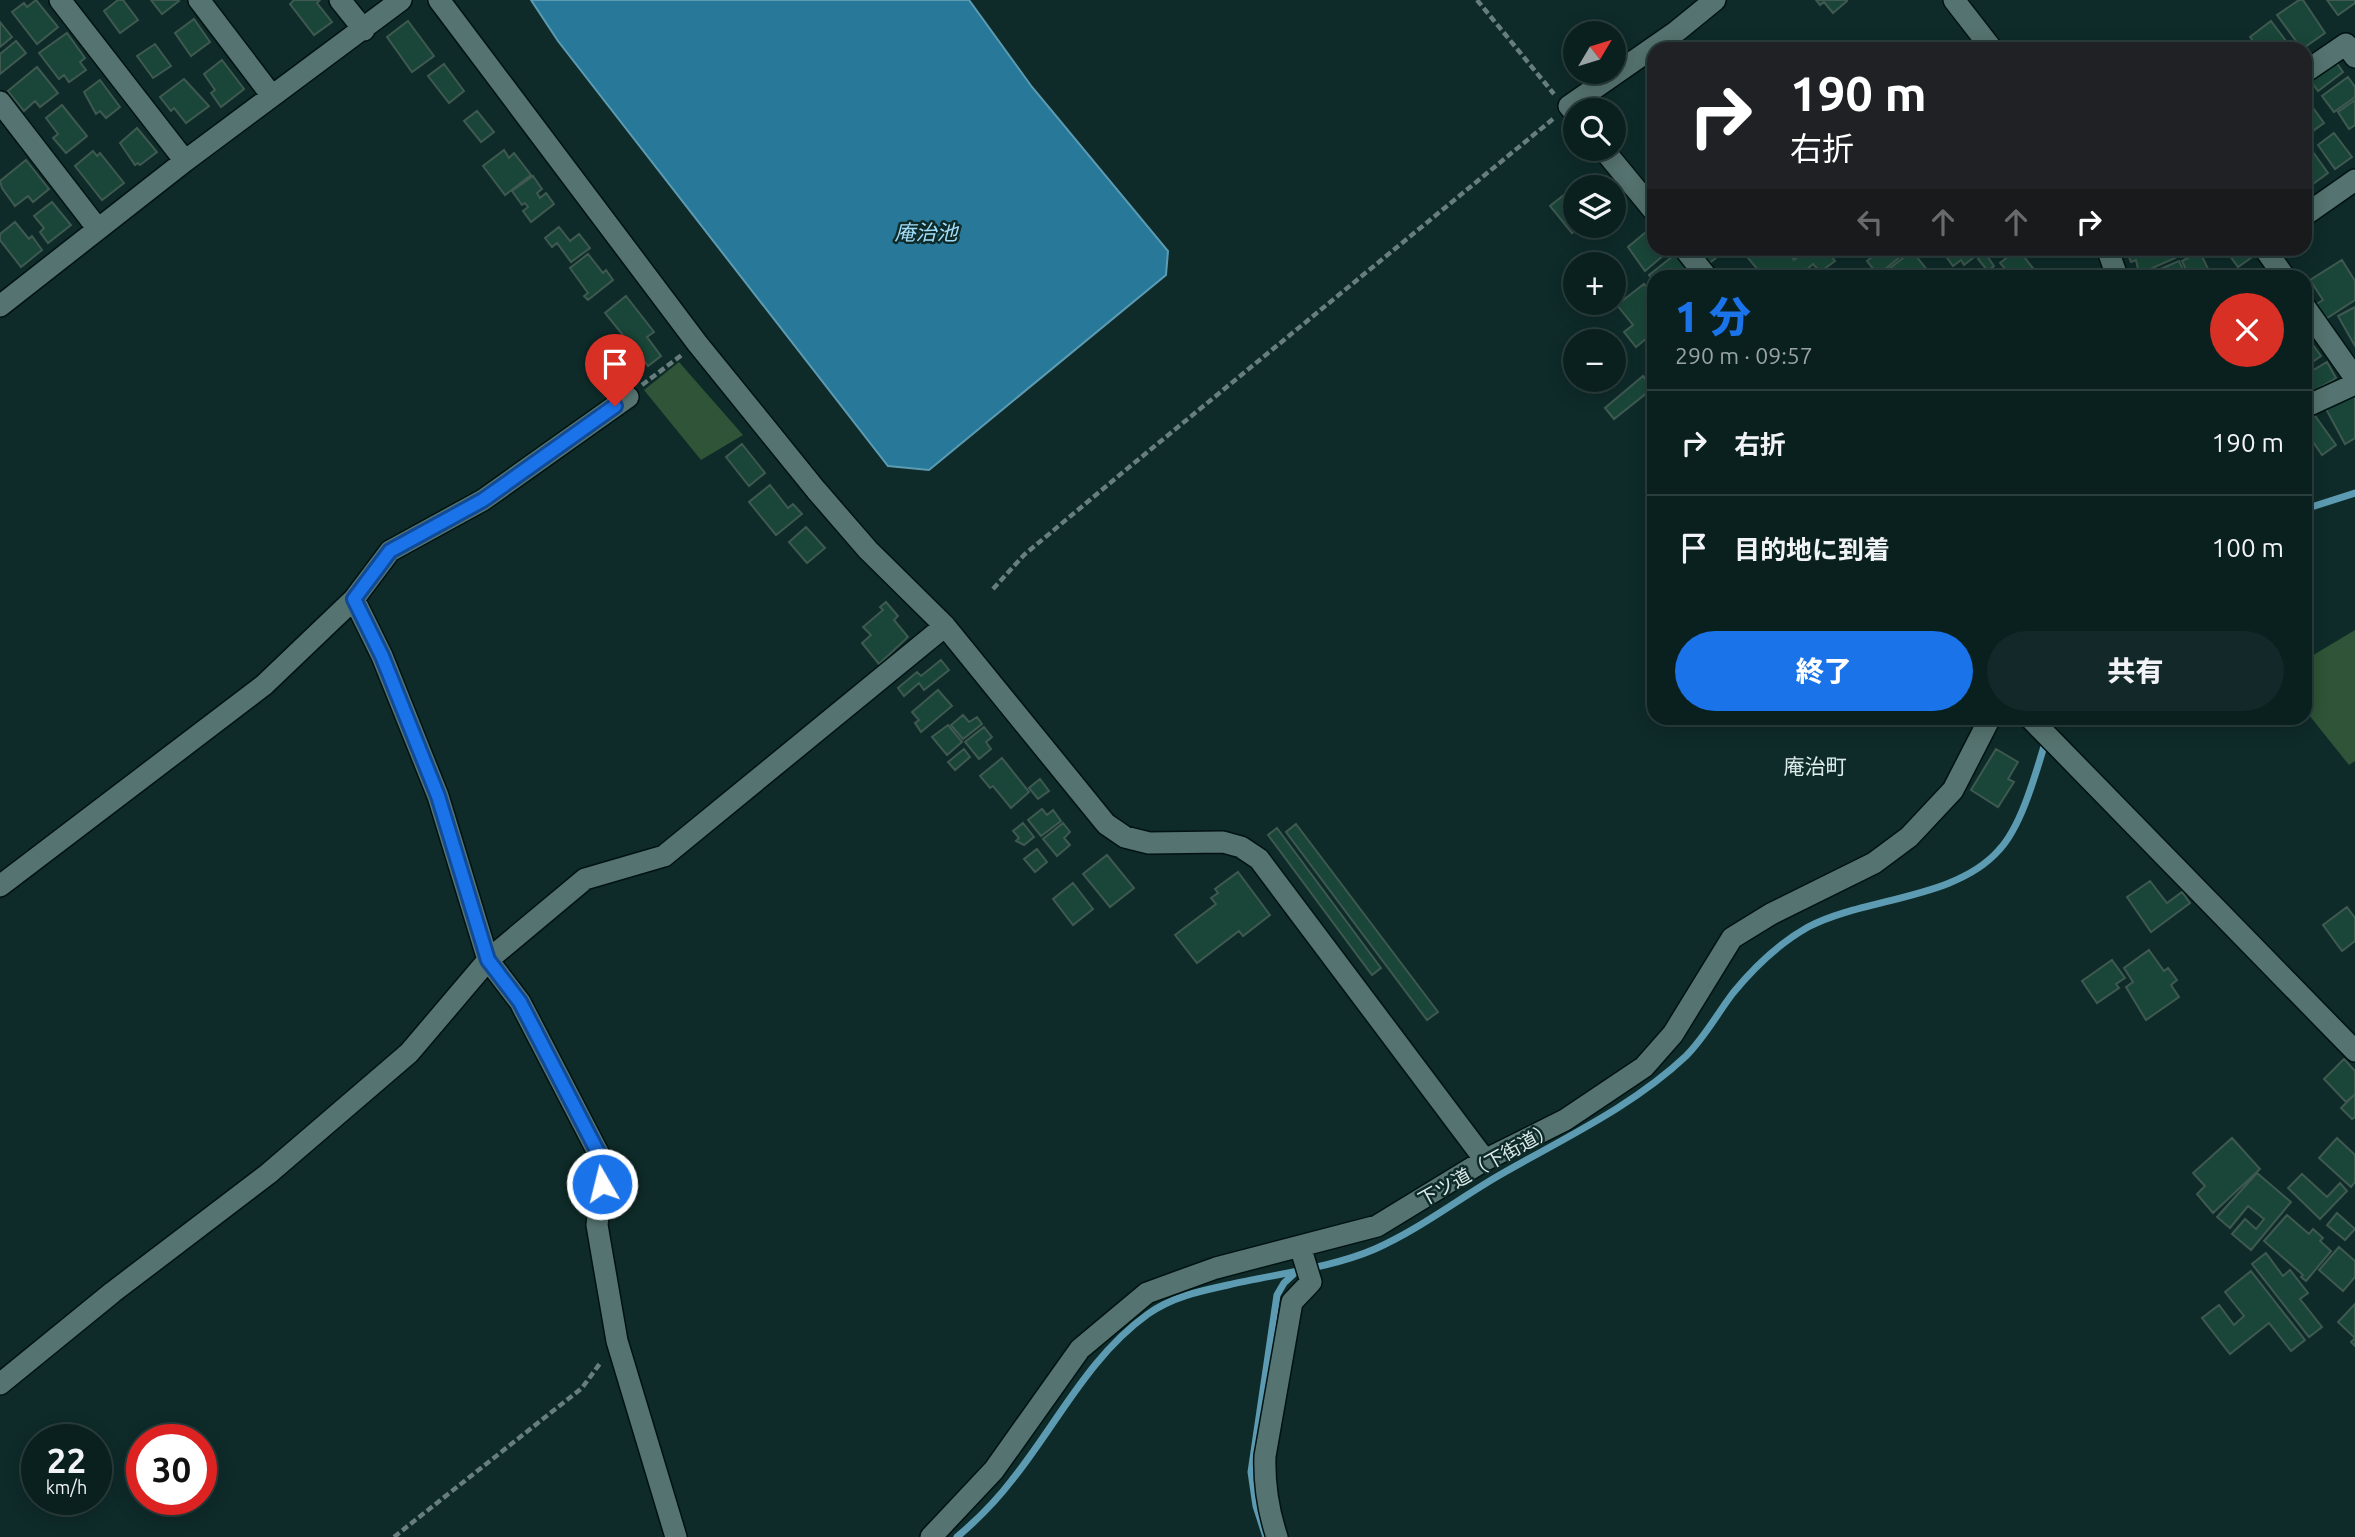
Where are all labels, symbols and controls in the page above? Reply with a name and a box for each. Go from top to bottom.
north arrow [1563,21,1626,84]
map controls [1563,21,1626,392]
text: 190 m [1790,65,1927,120]
icon: right [1675,70,1766,161]
button: search [1563,98,1626,161]
text: 右折 [1790,130,1854,166]
button: layers [1563,175,1626,238]
icon: left [1851,203,1889,241]
icon: ahead [1924,203,1962,241]
icon: ahead [1997,203,2035,241]
icon: right [2070,203,2108,241]
water label: 庵治池 [895,220,959,244]
button: + [1563,252,1626,315]
text: 1 分 [1675,293,1751,340]
button: close [2210,293,2284,367]
button: − [1563,329,1626,392]
pin [585,334,645,406]
text: 290 m · 09:57 [1675,343,1813,368]
icon: arrive [596,345,634,383]
icon: right [1675,424,1713,462]
text: 190 m [2212,428,2284,457]
text: 右折 [1734,430,1786,459]
icon: arrive [1675,529,1713,567]
text: 100 m [2212,533,2284,562]
text: 目的地に到着 [1734,535,1890,564]
button: 終了 [1675,631,1973,711]
button: 共有 [1987,631,2284,711]
district label: 庵治町 [1784,754,1847,778]
street label: 下ツ道（下街道） [1414,1118,1558,1210]
position arrow [565,1147,639,1221]
speed limit sign: 30 [126,1424,217,1515]
text: 22 [47,1440,86,1480]
text: km/h [46,1477,87,1497]

